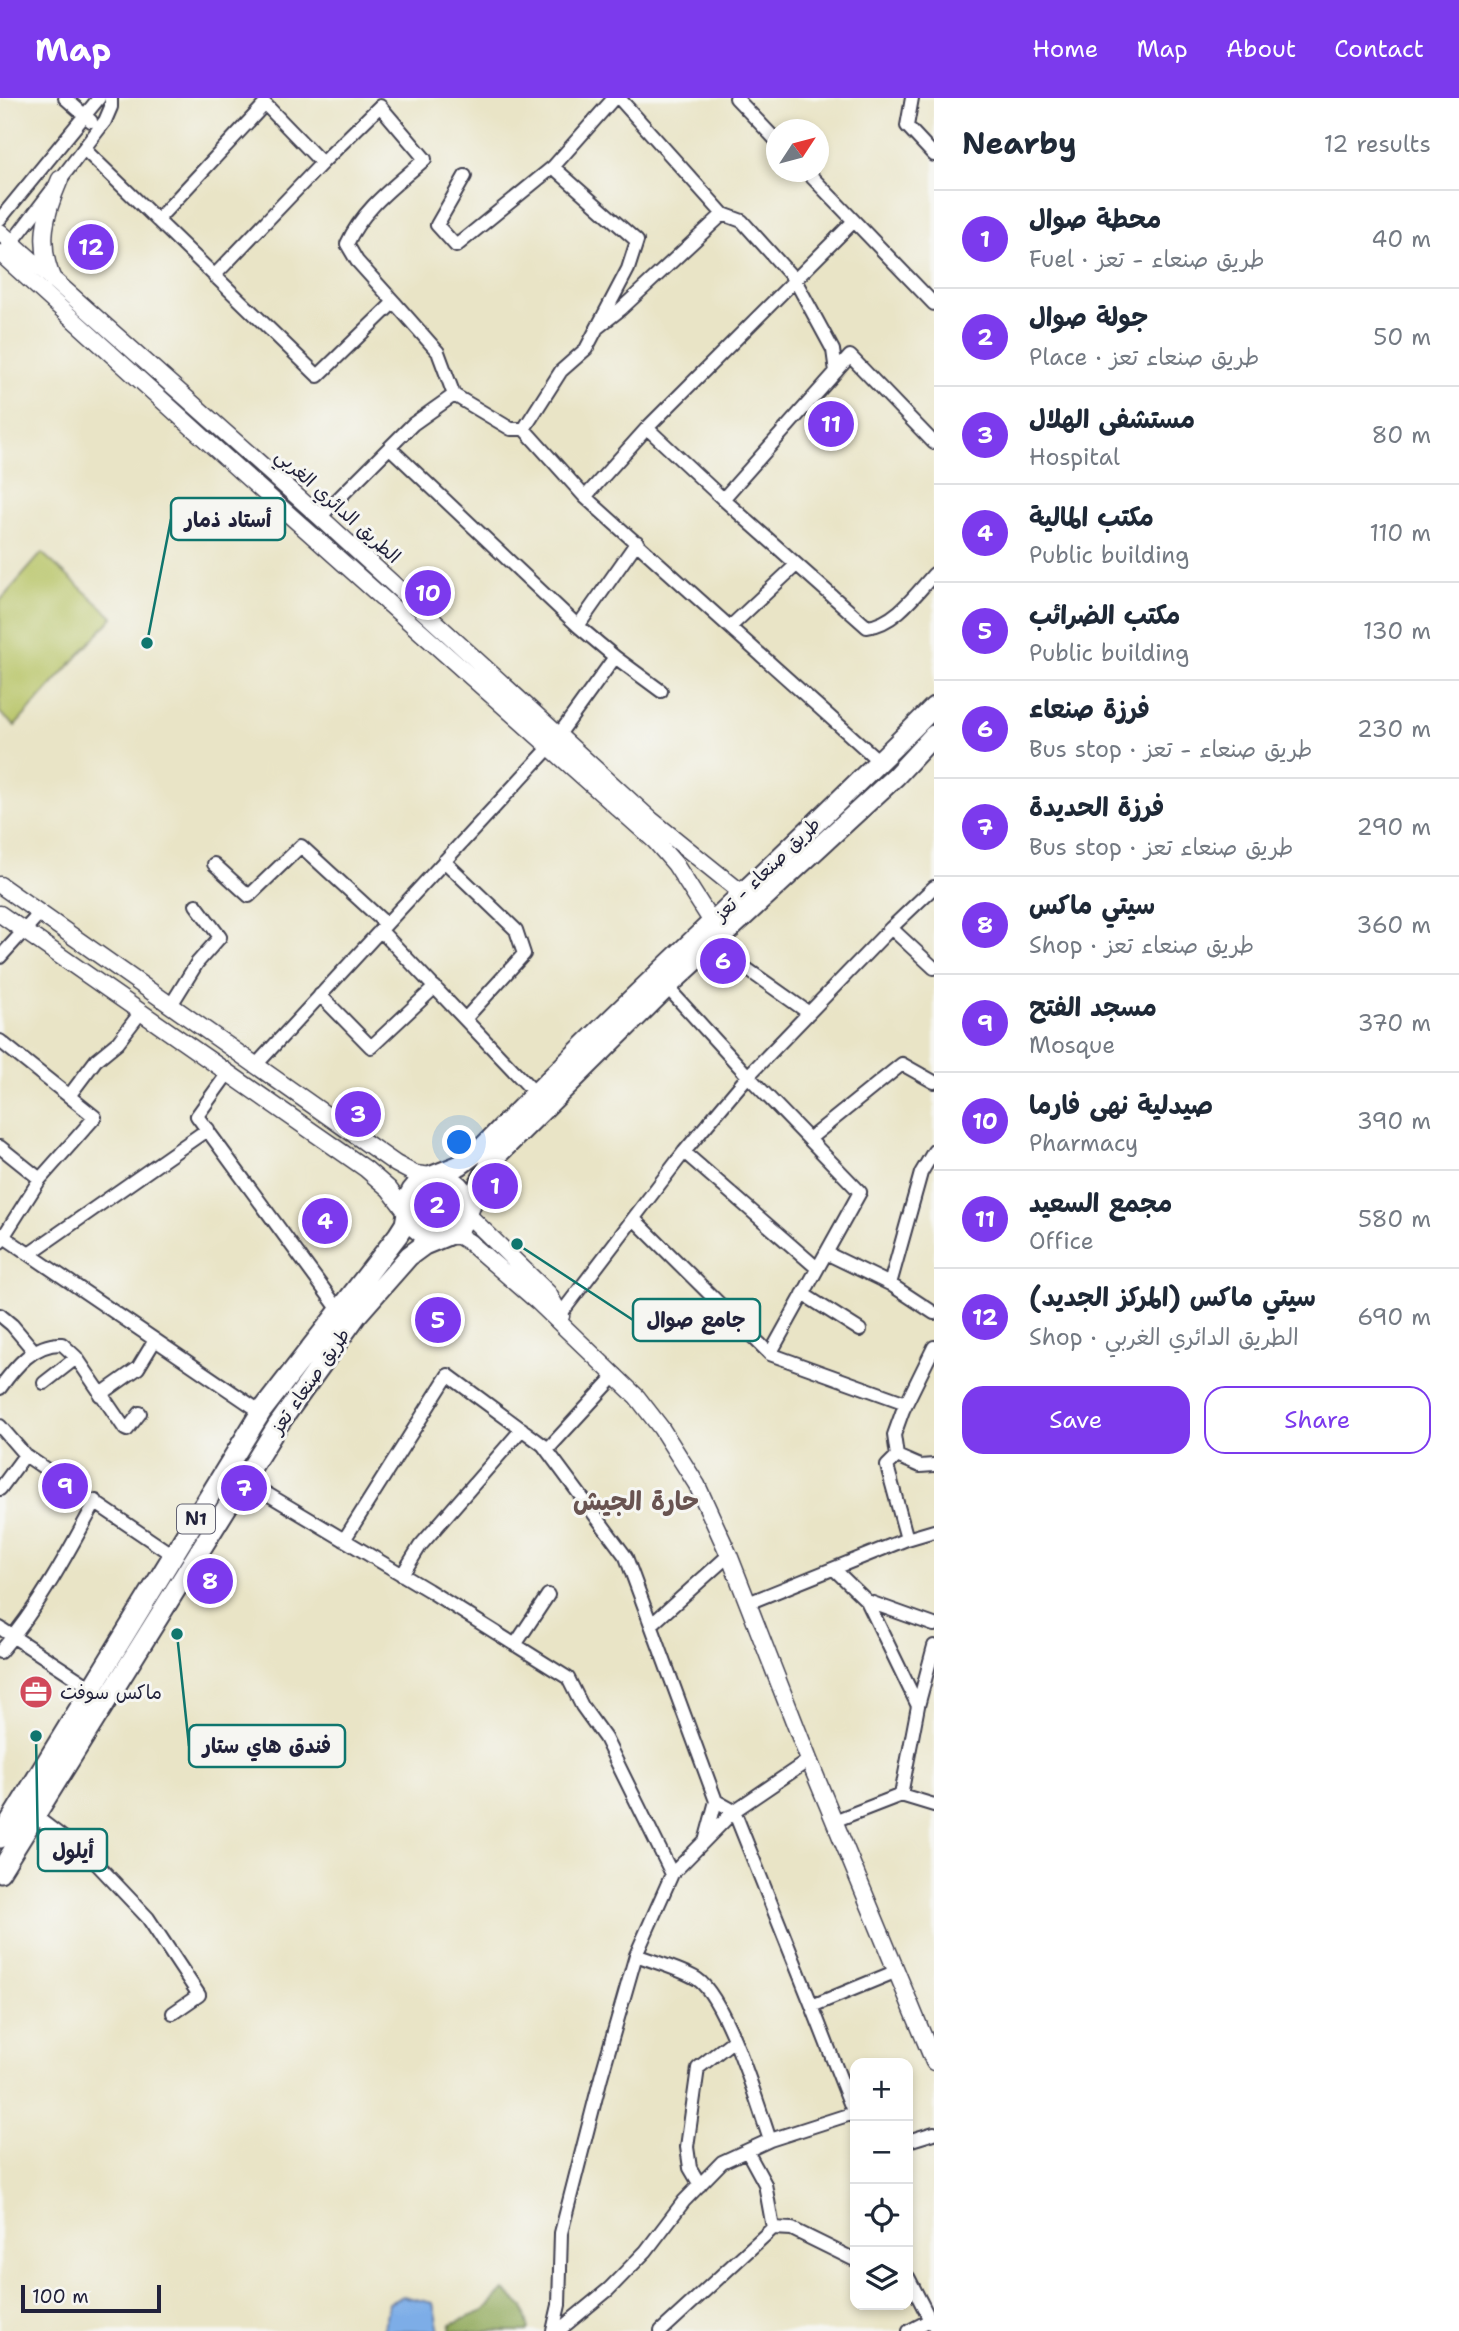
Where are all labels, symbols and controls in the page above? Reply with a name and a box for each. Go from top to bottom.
text: Map [35,27,111,72]
text: Home [1032,33,1098,65]
text: Map [1136,33,1188,65]
text: About [1226,33,1296,65]
text: Contact [1334,33,1424,65]
north arrow [766,119,829,182]
text: Nearby [962,123,1077,164]
text: 12 results [1324,129,1431,159]
text: محطة صوال [1029,201,1161,236]
pin: 12 [68,221,114,273]
text: 1 [980,224,990,254]
text: 40 m [1371,224,1431,254]
text: Fuel · طريق صنعاء - تعز [1029,244,1265,274]
text: جولة صوال [1029,299,1148,334]
text: 2 [977,322,993,352]
text: 50 m [1373,322,1431,352]
text: Place · طريق صنعاء تعز [1029,342,1259,372]
pin: 11 [808,398,854,450]
text: مستشفى الهلال [1029,401,1195,436]
text: 3 [977,420,993,450]
text: 80 m [1372,420,1431,450]
text: Hospital [1029,442,1120,472]
street label: الطريق الدائري الغربي [267,443,406,572]
callout: أستاد ذمار [171,498,285,540]
text: مكتب المالية [1029,499,1154,534]
text: أستاد ذمار [183,506,272,534]
text: 4 [977,518,993,548]
text: 110 m [1369,518,1431,548]
text: Public building [1029,540,1189,570]
pin: 10 [405,567,451,619]
text: مكتب الضرائب [1029,597,1180,632]
text: 5 [978,616,992,646]
text: 130 m [1363,616,1431,646]
text: Public building [1029,638,1189,668]
text: فرزة صنعاء [1029,691,1150,726]
text: 6 [977,714,993,744]
text: 230 m [1357,714,1431,744]
text: Bus stop · طريق صنعاء - تعز [1029,734,1312,764]
text: فرزة الحديدة [1029,789,1164,824]
street label: طريق صنعاء - تعز [707,812,826,928]
text: 7 [977,812,993,842]
text: 290 m [1357,812,1431,842]
text: Bus stop · طريق صنعاء تعز [1029,832,1294,862]
text: سيتي ماكس [1029,887,1155,922]
text: 8 [977,910,993,940]
text: 360 m [1356,910,1431,940]
text: Shop · طريق صنعاء تعز [1029,930,1254,960]
pin: 6 [700,935,746,987]
text: مسجد الفتح [1029,989,1157,1024]
text: 9 [977,1008,993,1038]
text: 370 m [1358,1008,1431,1038]
text: Mosque [1029,1030,1115,1060]
text: صيدلية نهى فارما [1029,1087,1213,1122]
pin: 3 [335,1088,381,1140]
text: 10 [972,1106,998,1136]
text: 390 m [1357,1106,1431,1136]
your location [442,1125,476,1159]
text: Pharmacy [1029,1128,1138,1158]
pin: 1 [472,1160,518,1212]
pin: 2 [414,1179,460,1231]
text: مجمع السعيد [1029,1185,1172,1220]
pin: 4 [302,1195,348,1247]
text: 11 [975,1204,995,1234]
text: 580 m [1358,1204,1431,1234]
text: Office [1029,1226,1094,1256]
text: سيتي ماكس (المركز الجديد) [1029,1279,1316,1314]
pin: 5 [415,1294,461,1346]
callout: جامع صوال [633,1299,760,1341]
text: 12 [972,1302,998,1332]
text: 690 m [1357,1302,1431,1332]
text: جامع صوال [647,1306,745,1335]
text: Shop · الطريق الدائري الغربي [1029,1322,1299,1352]
street label: طريق صنعاء تعز [263,1323,356,1440]
button: Save [962,1386,1190,1454]
button: Share [1204,1386,1431,1454]
pin: 9 [42,1460,88,1512]
pin: 7 [221,1462,267,1514]
district label: حارة الجيش [573,1483,699,1518]
road number: N1 [177,1504,215,1534]
pin: 8 [187,1555,233,1607]
office icon: ماكس سوفت [17,1673,55,1711]
place label: ماكس سوفت [60,1680,162,1705]
callout: فندق هاي ستار [189,1725,345,1767]
text: فندق هاي ستار [201,1732,331,1762]
callout: أيلول [38,1829,107,1871]
text: أيلول [52,1837,94,1865]
map controls [850,2058,913,2310]
button: + [850,2058,913,2121]
button: − [850,2121,913,2184]
button: locate [850,2184,913,2247]
button: layers [850,2247,913,2310]
scale bar [21,2282,161,2314]
text: 100 m [32,2284,89,2309]

